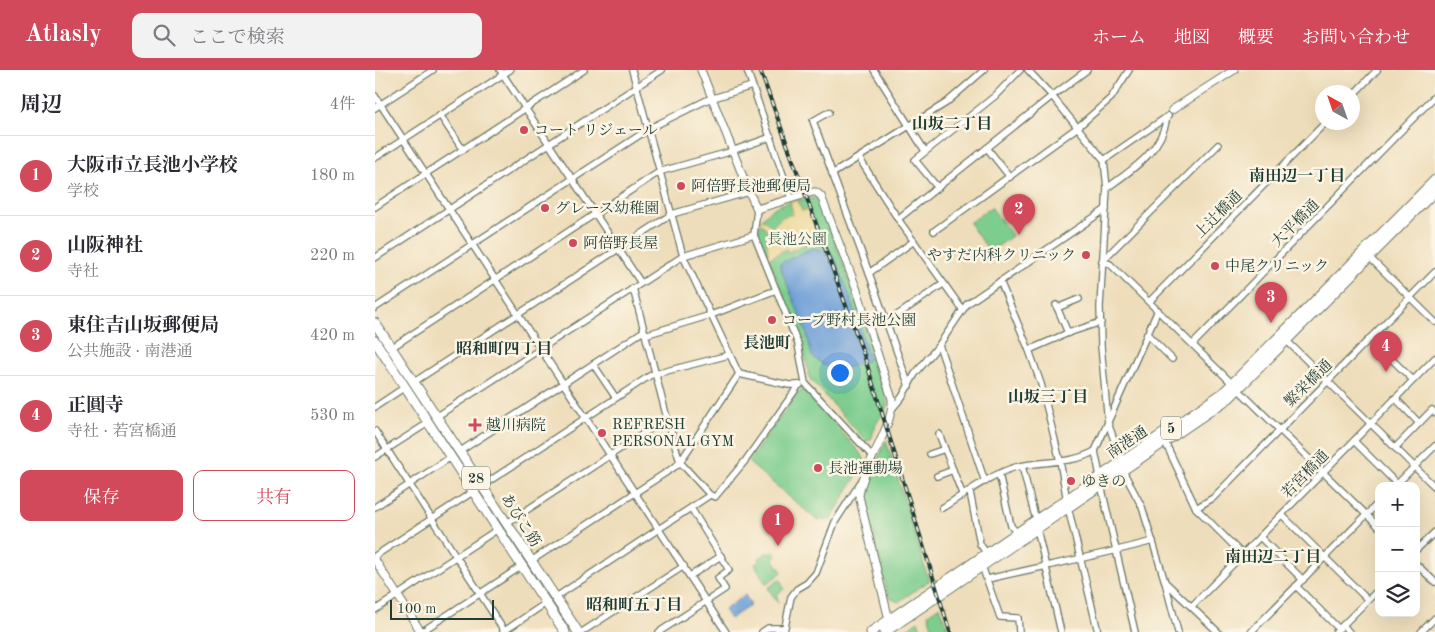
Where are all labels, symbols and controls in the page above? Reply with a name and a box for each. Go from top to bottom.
search box [132,13,482,58]
icon: search [150,21,178,49]
text: Atlasly [25,23,102,47]
text: ここで検索 [190,29,285,48]
text: ホーム [1092,29,1146,47]
text: 地図 [1174,29,1210,47]
text: 概要 [1238,29,1274,47]
text: お問い合わせ [1302,29,1410,47]
north arrow [1315,85,1360,130]
text: 周辺 [20,95,62,116]
text: 4件 [330,97,355,113]
district label: 山坂二丁目 [912,115,992,133]
place label: コート リジェール [534,123,658,139]
marker: コート リジェール [518,124,530,136]
text: 大阪市立長池小学校 [67,157,238,176]
district label: 南田辺一丁目 [1249,167,1345,185]
text: 1 [31,168,41,184]
text: 180 m [310,168,355,184]
place label: 阿倍野長池郵便局 [691,178,811,195]
marker: 阿倍野長池郵便局 [675,180,687,192]
text: 学校 [67,184,99,200]
street label: 上辻橋通 [1191,187,1246,242]
pin: 2 [1003,194,1035,235]
street label: 大平橋通 [1268,196,1323,251]
place label: グレース幼稚園 [555,200,659,217]
marker: グレース幼稚園 [539,202,551,214]
park label: 長池公園 [767,231,827,248]
place label: 阿倍野長屋 [583,235,658,252]
text: 山阪神社 [67,237,143,256]
marker: 阿倍野長屋 [567,237,579,249]
place label: やすだ内科クリニック [927,247,1076,264]
text: 2 [31,248,41,264]
text: 220 m [310,248,355,264]
marker: やすだ内科クリニック [1080,249,1092,261]
place label: 中尾クリニック [1225,258,1329,275]
marker: 中尾クリニック [1209,260,1221,272]
text: 寺社 [67,264,99,280]
pin: 3 [1255,282,1287,323]
place label: コープ野村長池公園 [782,312,916,329]
marker: コープ野村長池公園 [766,314,778,326]
text: 東住吉山坂郵便局 [67,317,219,336]
text: 3 [31,328,41,344]
text: 420 m [310,328,355,344]
pin: 4 [1370,331,1402,372]
district label: 長池町 [743,334,791,352]
district label: 昭和町四丁目 [456,340,552,358]
text: 公共施設 · 南港通 [67,344,192,360]
street label: 繁栄橋通 [1281,356,1336,411]
your location [827,360,853,386]
district label: 山坂三丁目 [1008,388,1088,406]
text: 正圓寺 [67,397,124,416]
text: 4 [31,408,41,424]
text: 530 m [310,408,355,424]
road number: 5 [1161,416,1181,439]
place label: 越川病院 [486,417,546,434]
marker: 越川病院 [468,418,482,432]
place label: REFRESH PERSONAL GYM [612,418,734,450]
street label: 南港通 [1104,423,1151,462]
text: 寺社 · 若宮橋通 [67,424,176,440]
marker: REFRESH PERSONAL GYM [596,427,608,439]
street label: 若宮橋通 [1278,447,1332,502]
place label: 長池運動場 [828,460,903,477]
marker: 長池運動場 [812,462,824,474]
road number: 28 [462,466,490,489]
button: 保存 [20,470,183,521]
button: 共有 [193,470,355,521]
place label: ゆきの [1081,474,1126,490]
marker: ゆきの [1065,475,1077,487]
map controls [1375,482,1420,617]
button: + [1375,482,1420,527]
street label: あびこ筋 [497,490,544,550]
pin: 1 [762,505,794,546]
button: − [1375,527,1420,572]
district label: 南田辺二丁目 [1225,548,1321,566]
button: layers [1375,572,1420,617]
district label: 昭和町五丁目 [586,596,682,614]
scale bar [390,597,494,620]
text: 100 m [397,602,436,616]

